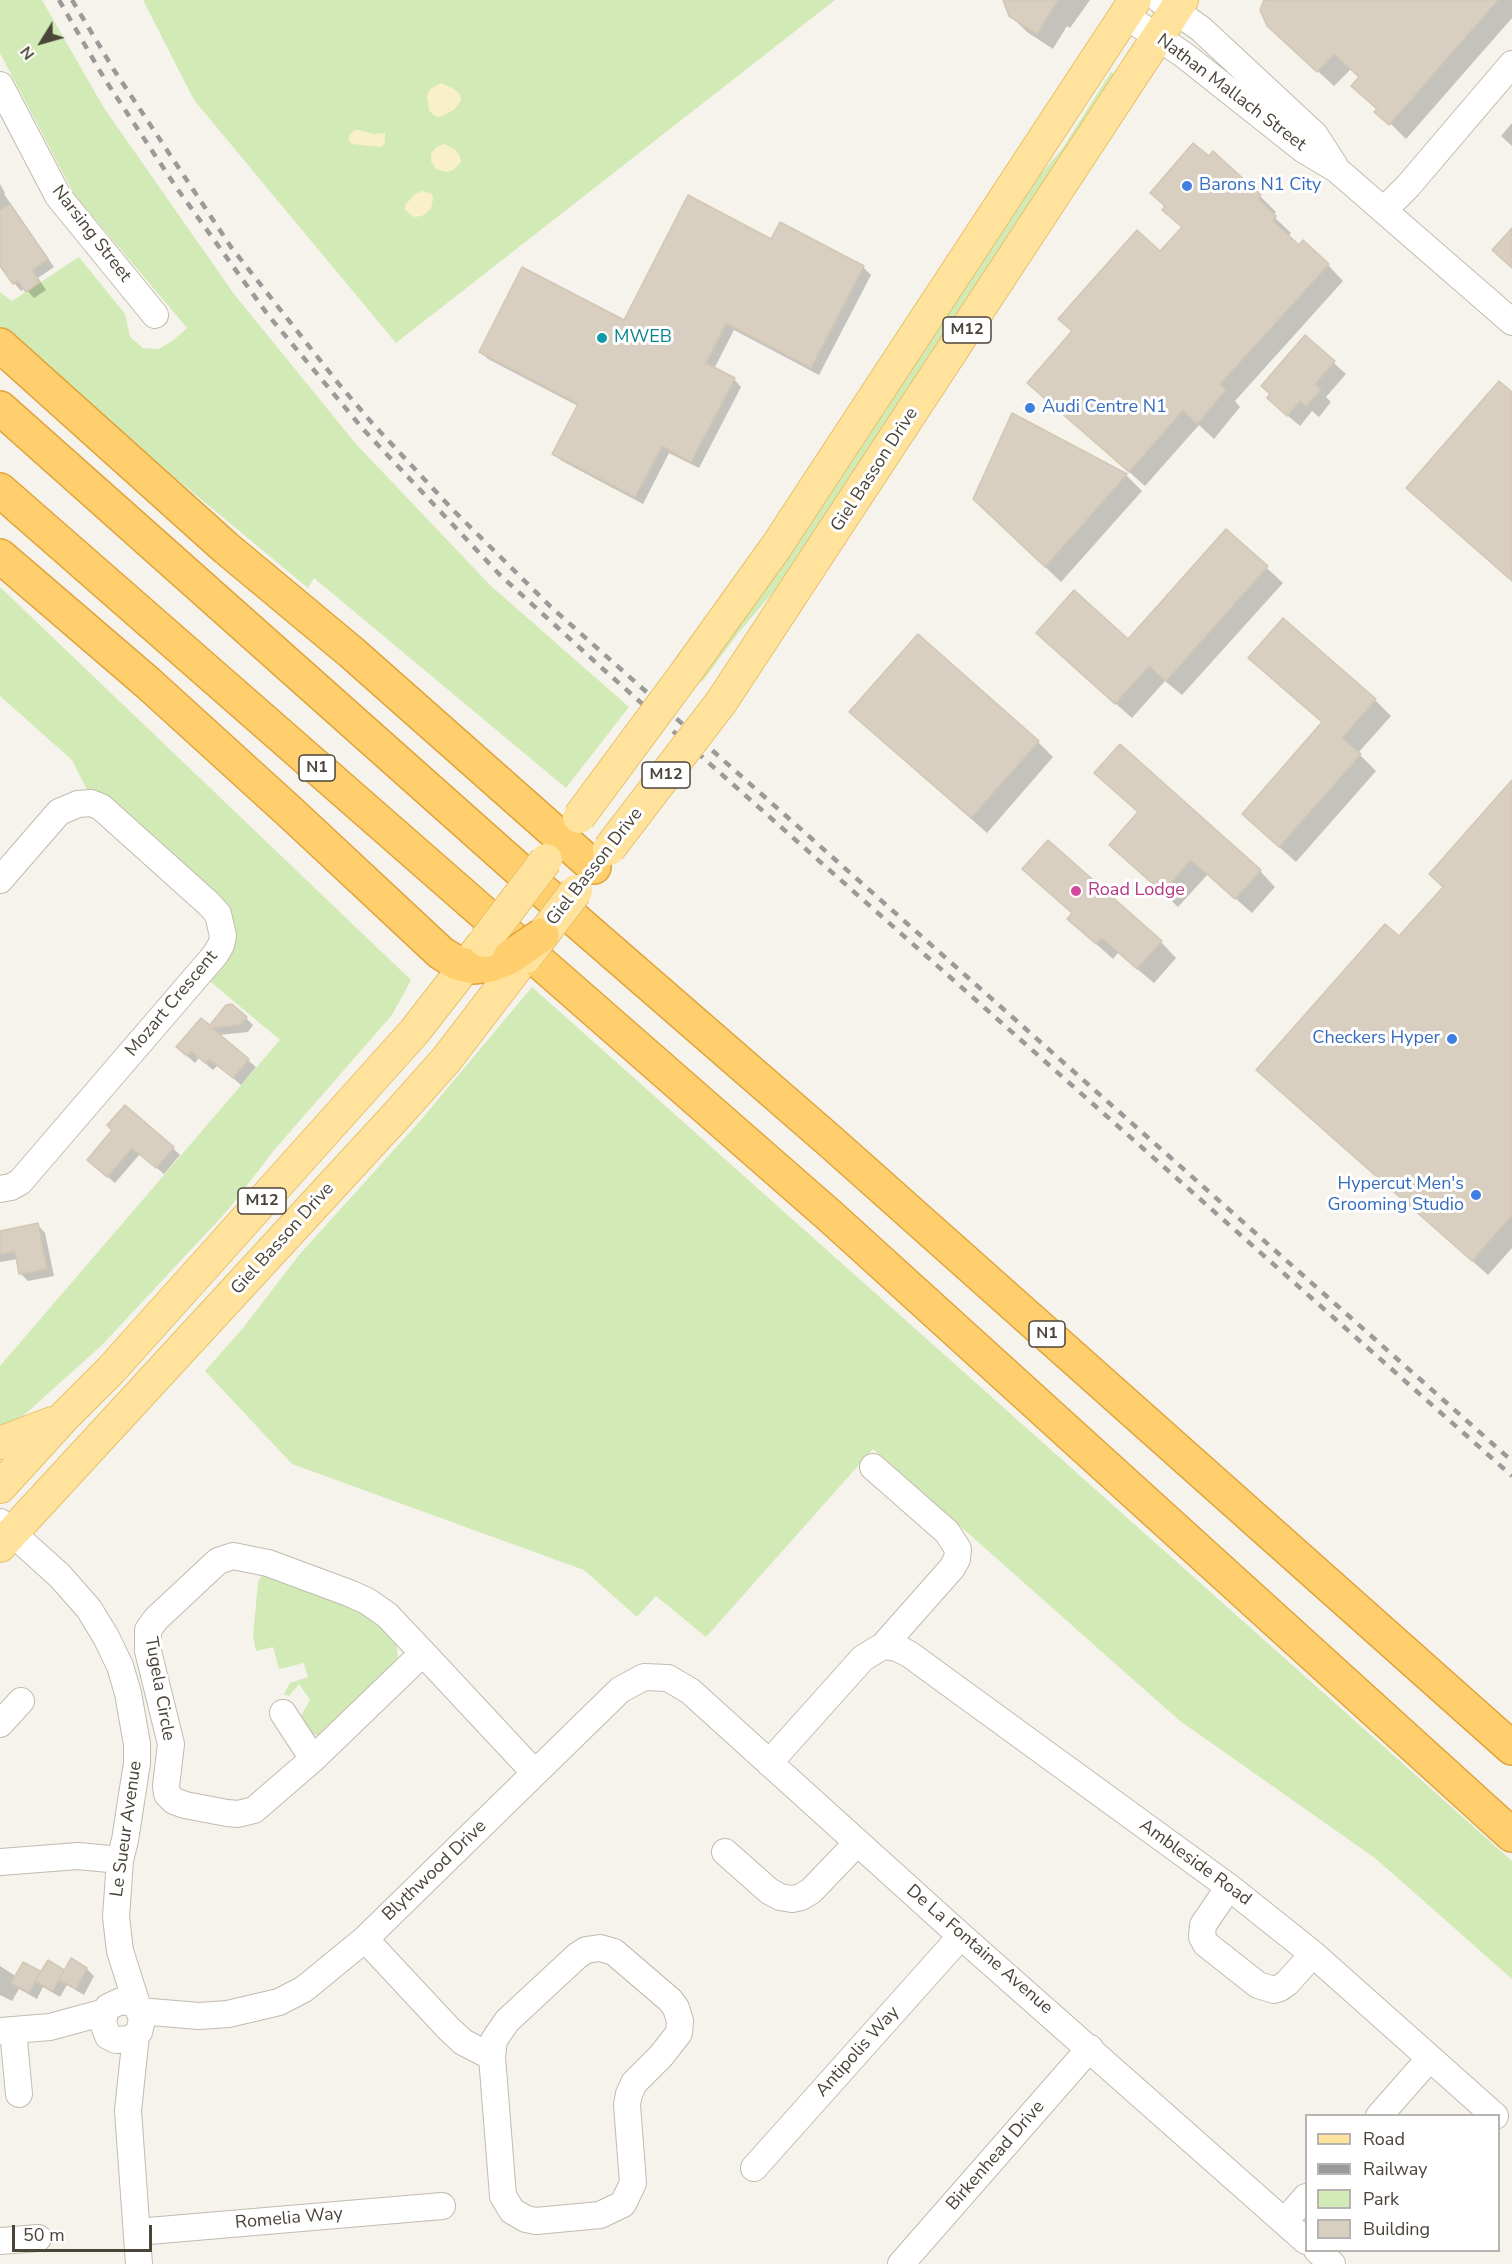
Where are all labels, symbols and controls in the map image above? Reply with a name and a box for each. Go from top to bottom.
north arrow [12,12,72,72]
street label: Nathan Mallach Street [1152,30,1310,156]
text: N [15,41,40,64]
place label: Barons N1 City [1199,175,1321,197]
marker: Barons N1 City [1180,179,1194,193]
street label: Narsing Street [47,181,135,287]
road number: M12 [943,317,991,343]
place label: MWEB [614,327,672,349]
marker: MWEB [595,331,609,345]
place label: Audi Centre N1 [1042,397,1167,419]
marker: Audi Centre N1 [1023,401,1037,415]
street label: Giel Basson Drive [827,404,923,536]
road number: N1 [299,755,335,781]
road number: M12 [642,762,690,788]
street label: Giel Basson Drive [542,804,648,930]
place label: Road Lodge [1088,880,1185,902]
marker: Road Lodge [1069,884,1083,898]
street label: Mozart Crescent [121,947,223,1061]
place label: Checkers Hyper [1312,1028,1440,1050]
marker: Checkers Hyper [1445,1032,1459,1046]
place label: Hypercut Men's Grooming Studio [1327,1174,1464,1216]
street label: Giel Basson Drive [227,1179,339,1299]
road number: M12 [238,1188,286,1214]
marker: Hypercut Men's Grooming Studio [1469,1188,1483,1202]
road number: N1 [1029,1321,1065,1347]
street label: Tugela Circle [139,1635,179,1743]
street label: Le Sueur Avenue [107,1760,147,1898]
street label: Ambleside Road [1135,1815,1255,1911]
street label: Blythwood Drive [379,1816,491,1926]
street label: De La Fontaine Avenue [901,1881,1057,2019]
street label: Antipolis Way [812,2002,904,2102]
street label: Birkenhead Drive [942,2097,1050,2215]
legend [1305,2114,1500,2252]
text: Road [1363,2127,1405,2151]
text: Railway [1363,2157,1428,2181]
text: Park [1363,2187,1399,2211]
street label: Romelia Way [234,2204,344,2234]
scale bar [15,2213,154,2251]
text: Building [1363,2217,1430,2241]
text: 50 m [23,2223,65,2247]

